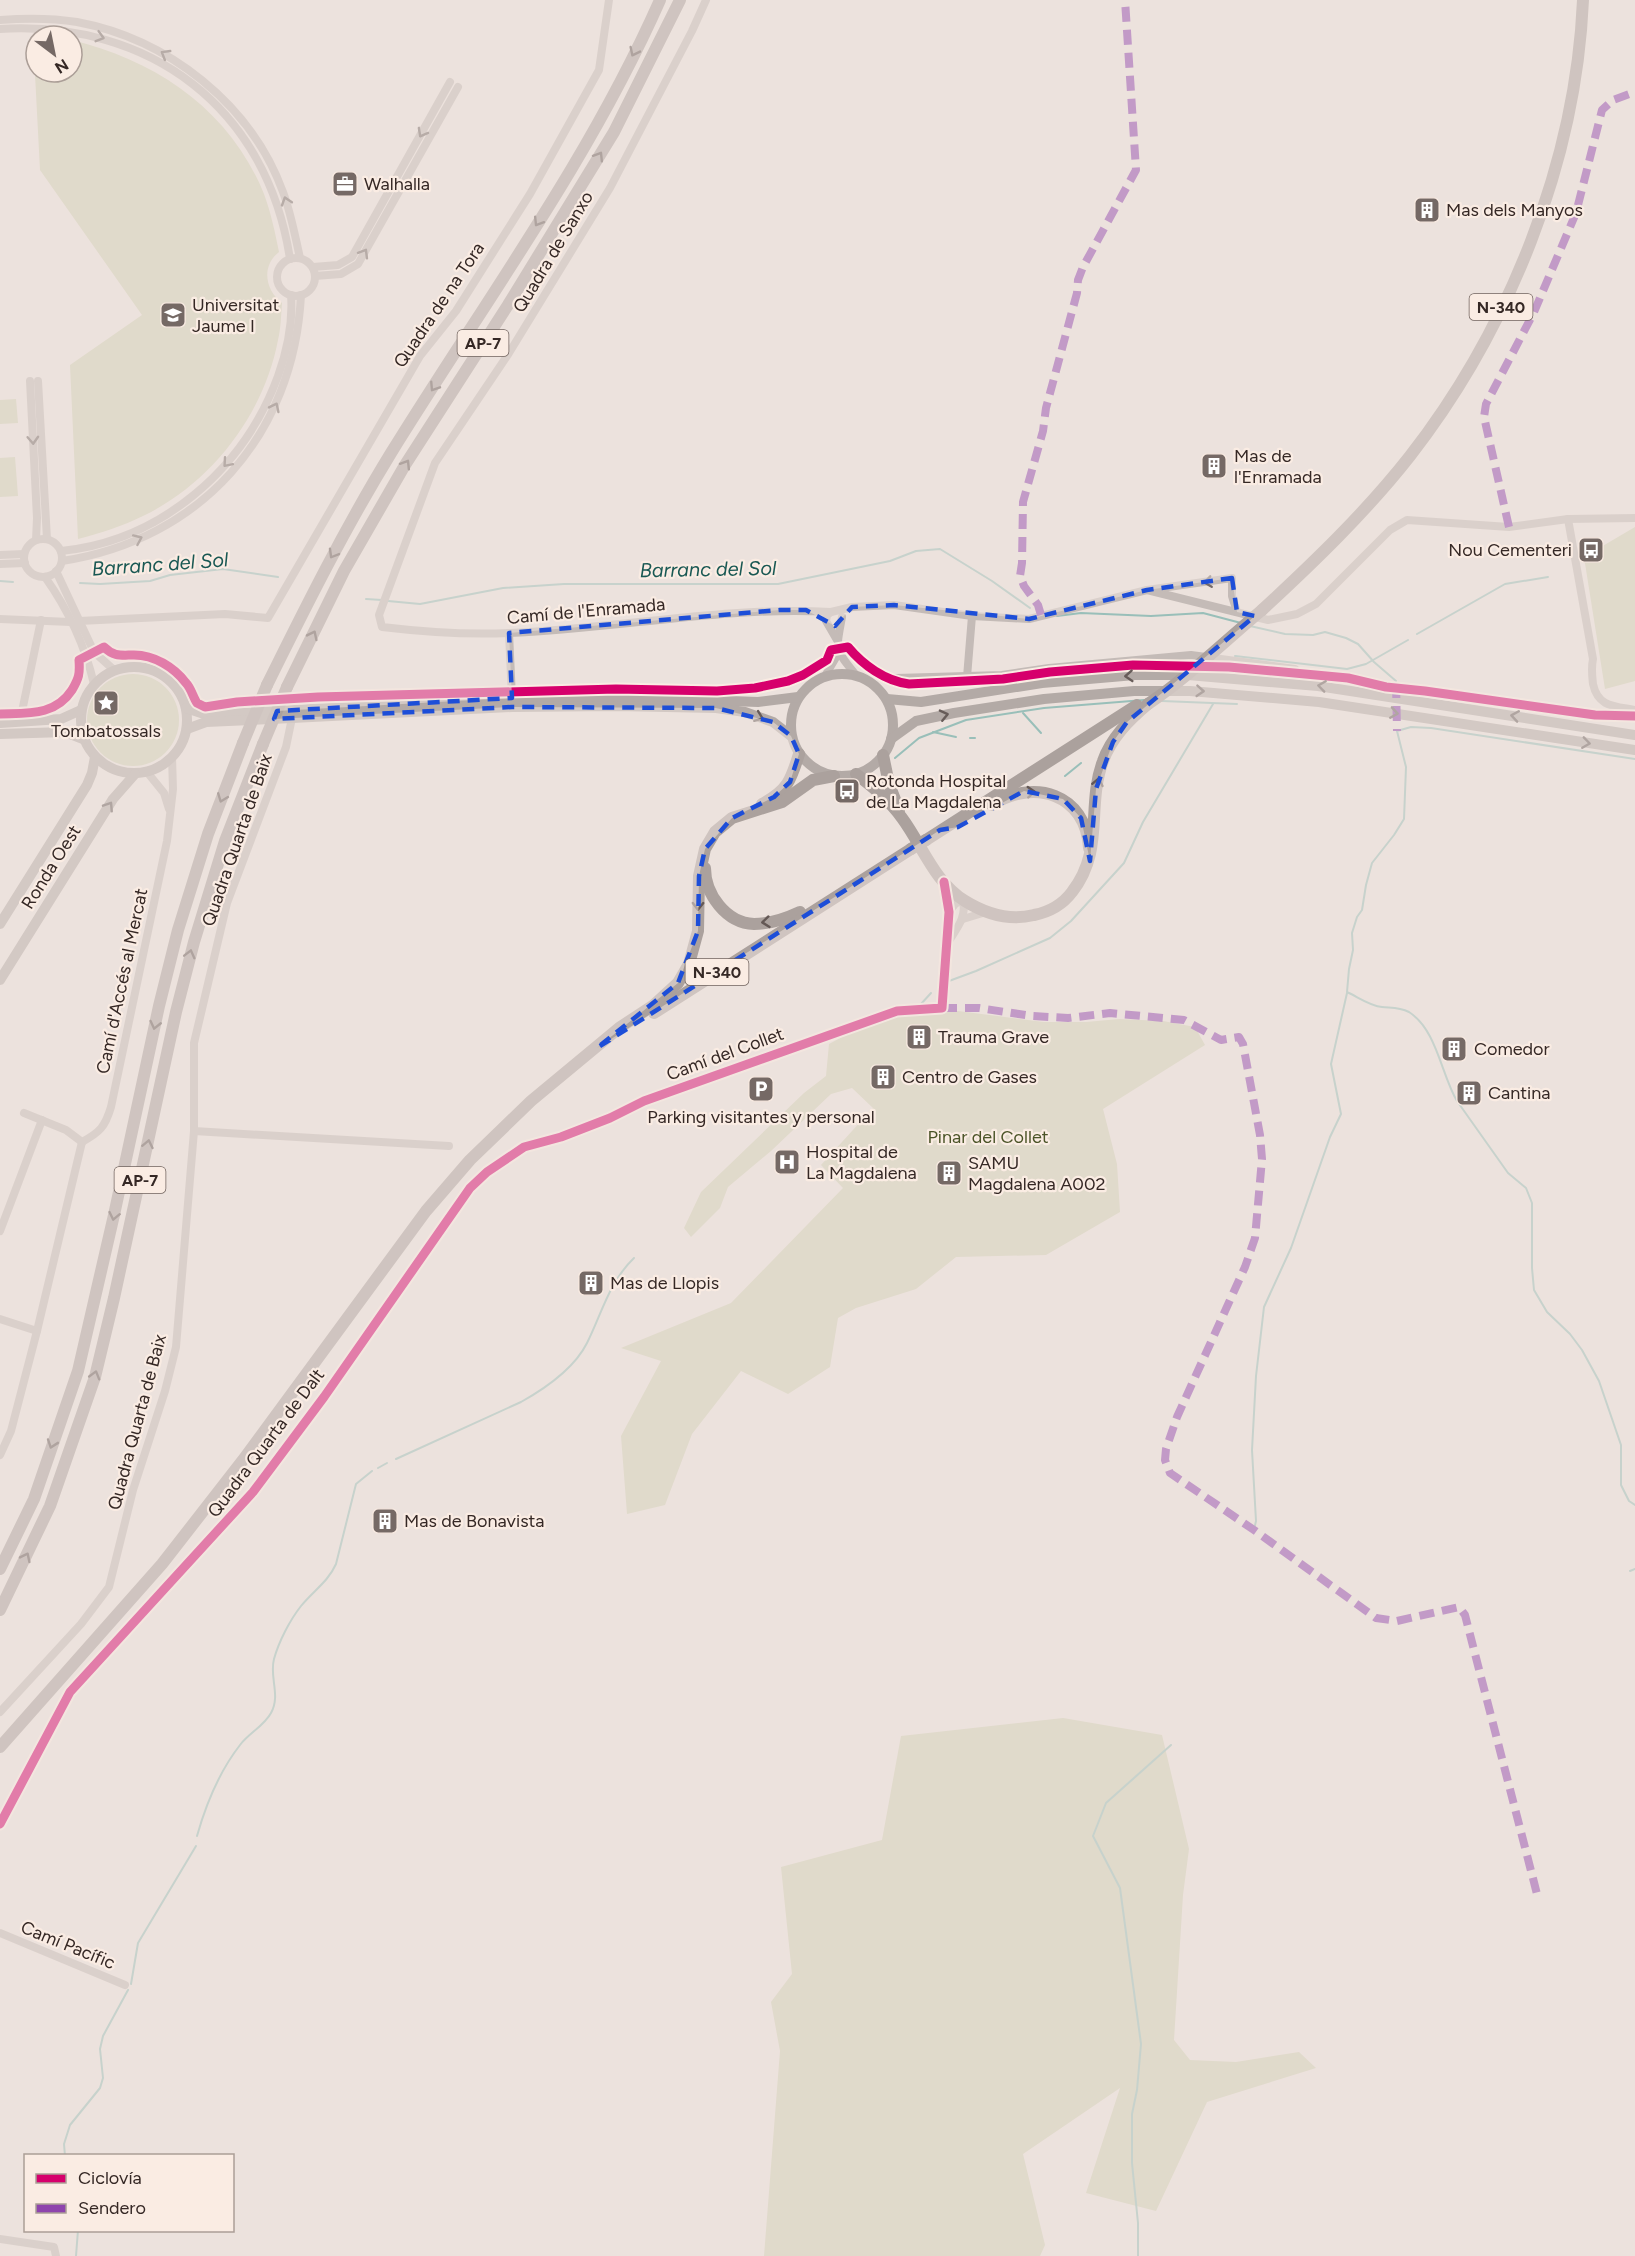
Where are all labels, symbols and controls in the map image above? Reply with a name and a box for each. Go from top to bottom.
north arrow [24,24,84,84]
one-way arrow [94,30,104,42]
one-way arrow [630,46,641,57]
one-way arrow [161,50,171,62]
text: N [51,55,72,78]
one-way arrow [417,127,429,137]
one-way arrow [592,152,604,162]
office icon: Walhalla [330,169,360,199]
place label: Walhalla [364,173,430,195]
street label: Quadra de Sanxo [508,187,598,317]
building icon: Mas dels Manyos [1412,195,1442,225]
one-way arrow [281,196,294,207]
place label: Mas dels Manyos [1446,199,1583,221]
one-way arrow [534,216,546,226]
street label: Quadra de na Tora [389,238,489,372]
one-way arrow [357,249,369,259]
place label: Universitat Jaume I [192,294,280,337]
road number: N-340 [1470,294,1532,320]
school or university icon: Universitat Jaume I [158,300,188,330]
road number: AP-7 [458,330,508,356]
one-way arrow [430,380,441,391]
one-way arrow [267,402,279,413]
one-way arrow [26,435,39,444]
place label: Mas de l'Enramada [1234,445,1322,488]
building icon: Mas de l'Enramada [1199,451,1229,481]
one-way arrow [223,456,234,467]
one-way arrow [399,460,411,470]
one-way arrow [132,535,143,547]
bus stop icon: Nou Cementeri [1576,535,1606,565]
place label: Nou Cementeri [1448,539,1572,561]
water label: Barranc del Sol [91,547,230,581]
one-way arrow [329,548,340,558]
water label: Barranc del Sol [639,556,777,582]
one-way arrow [1204,575,1213,587]
street label: Camí de l'Enramada [506,593,666,629]
one-way arrow [305,630,317,641]
one-way arrow [1125,669,1134,682]
one-way arrow [1318,681,1327,693]
one-way arrow [1196,685,1205,698]
place icon: Tombatossals [91,688,121,718]
one-way arrow [1389,707,1398,719]
one-way arrow [939,709,949,722]
one-way arrow [753,710,764,722]
one-way arrow [1510,710,1520,722]
place label: Tombatossals [51,720,161,742]
one-way arrow [1582,736,1591,748]
street label: Quadra Quarta de Baix [197,750,277,929]
place label: Rotonda Hospital de La Magdalena [866,770,1006,813]
bus stop icon: Rotonda Hospital de La Magdalena [832,776,862,806]
one-way arrow [1091,777,1104,787]
one-way arrow [1027,785,1036,798]
one-way arrow [217,792,229,803]
one-way arrow [102,801,113,812]
street label: Ronda Oest [17,821,86,913]
street label: Camí d'Accés al Mercat [92,886,152,1076]
one-way arrow [692,902,704,911]
one-way arrow [761,915,770,928]
one-way arrow [183,949,196,959]
road number: N-340 [686,959,748,985]
one-way arrow [149,1020,162,1030]
building icon: Trauma Grave [904,1022,934,1052]
street label: Camí del Collet [664,1023,787,1085]
place label: Trauma Grave [938,1026,1049,1048]
building icon: Comedor [1439,1034,1469,1064]
place label: Comedor [1474,1038,1550,1060]
building icon: Centro de Gases [868,1062,898,1092]
place label: Centro de Gases [902,1066,1037,1088]
parking icon: Parking visitantes y personal [746,1074,776,1104]
building icon: Cantina [1454,1078,1484,1108]
place label: Cantina [1488,1082,1550,1104]
place label: Parking visitantes y personal [647,1106,875,1128]
park label: Pinar del Collet [927,1126,1049,1148]
one-way arrow [140,1140,153,1150]
place label: Hospital de La Magdalena [806,1141,917,1184]
hospital icon: Hospital de La Magdalena [772,1147,802,1177]
place label: SAMU Magdalena A002 [968,1152,1105,1195]
building icon: SAMU Magdalena A002 [934,1158,964,1188]
road number: AP-7 [114,1167,166,1193]
one-way arrow [108,1211,121,1221]
building icon: Mas de Llopis [576,1268,606,1298]
place label: Mas de Llopis [610,1272,719,1294]
street label: Quadra Quarta de Baix [103,1331,171,1512]
street label: Quadra Quarta de Dalt [203,1364,329,1522]
one-way arrow [88,1370,100,1381]
one-way arrow [47,1438,60,1449]
building icon: Mas de Bonavista [370,1506,400,1536]
place label: Mas de Bonavista [404,1510,544,1532]
one-way arrow [18,1553,30,1564]
street label: Camí Pacífic [18,1916,119,1974]
legend [24,2154,234,2232]
text: Ciclovía [78,2167,142,2189]
text: Sendero [78,2197,146,2219]

